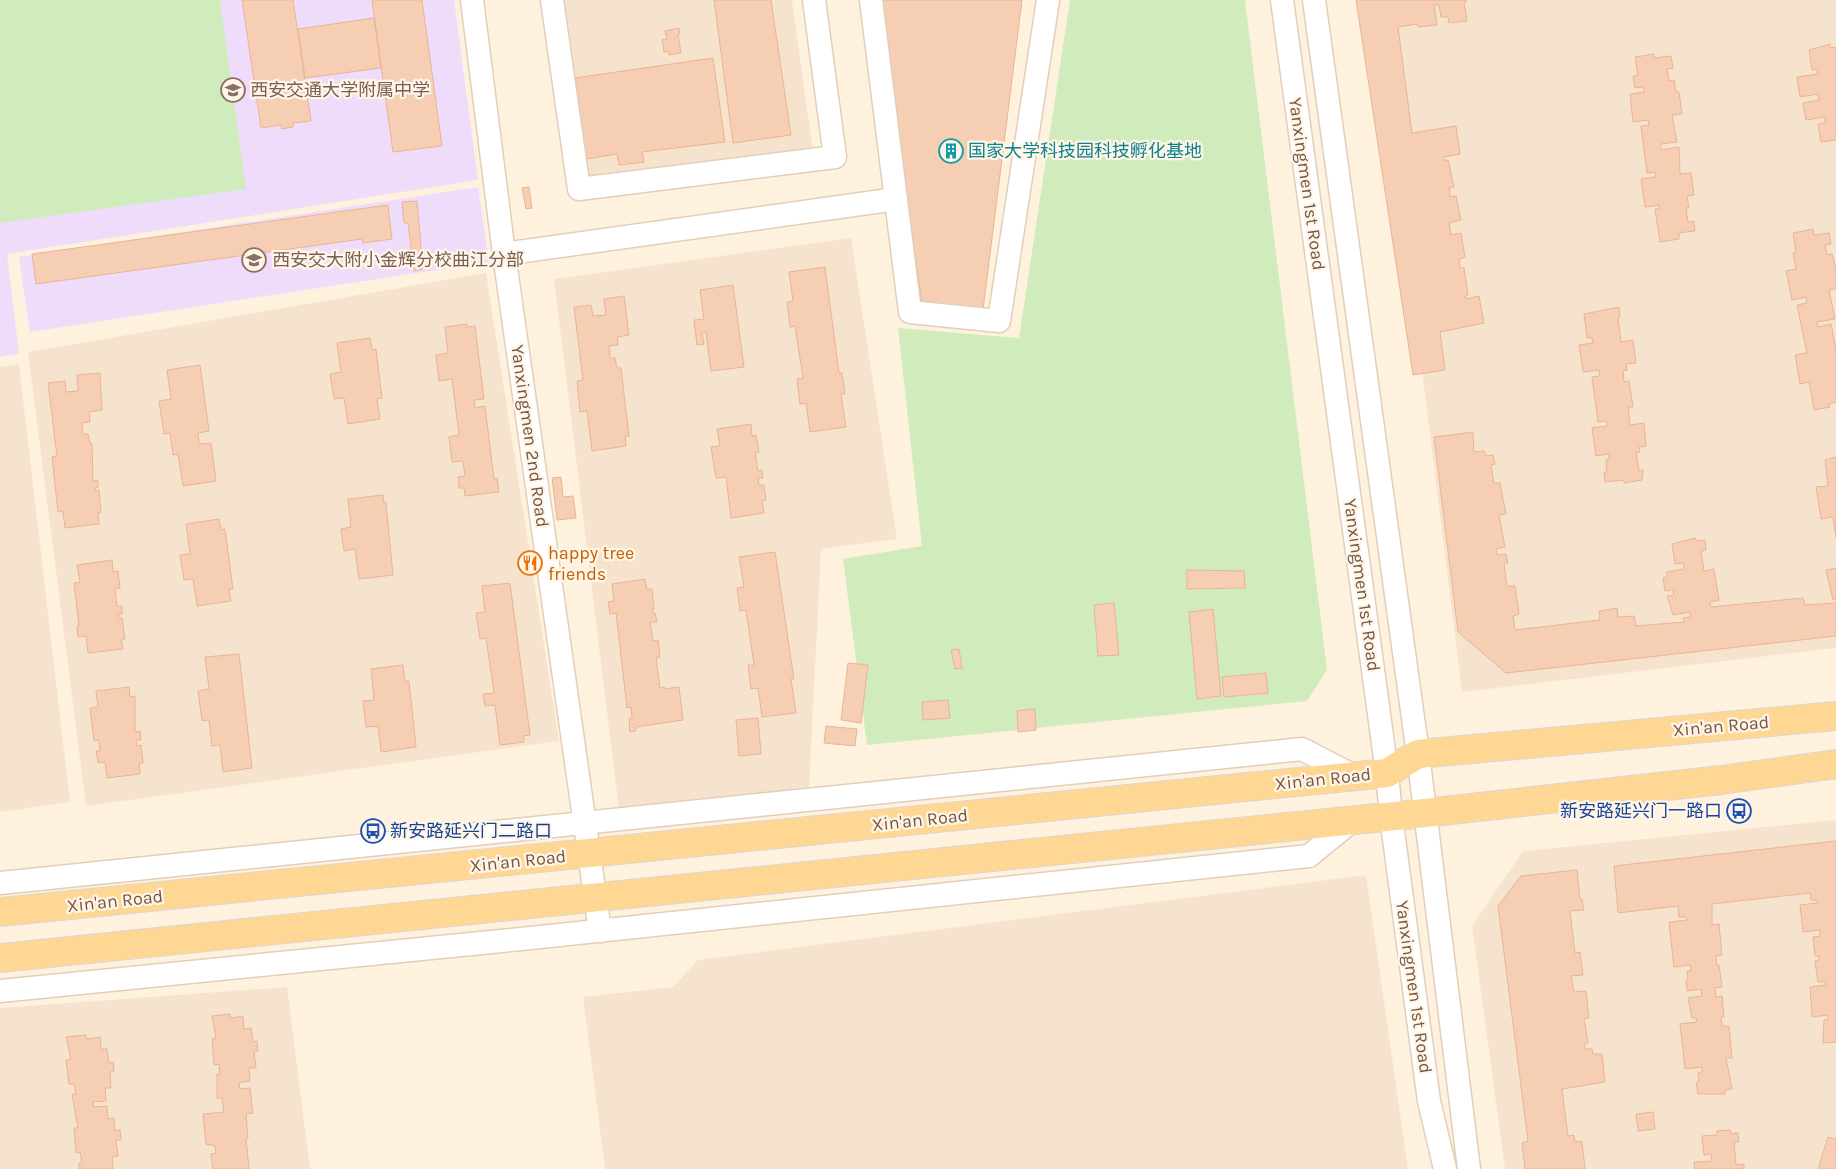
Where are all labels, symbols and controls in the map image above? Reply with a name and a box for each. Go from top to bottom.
school or university icon: 西安交通大学附属中学 [220,77,246,103]
place label: 西安交通大学附属中学 [250,79,430,101]
street label: Yanxingmen 1st Road [1284,96,1330,272]
building icon: 国家大学科技园科技孵化基地 [938,138,964,164]
place label: 国家大学科技园科技孵化基地 [968,140,1202,162]
school or university icon: 西安交大附小金辉分校曲江分部 [241,247,267,273]
place label: 西安交大附小金辉分校曲江分部 [272,249,524,271]
street label: Yanxingmen 2nd Road [506,343,554,529]
street label: Yanxingmen 1st Road [1339,497,1385,673]
place label: happy tree friends [548,542,634,585]
restaurant icon: happy tree friends [517,550,543,576]
street label: Xin'an Road [1672,711,1770,741]
street label: Xin'an Road [1274,763,1372,795]
bus stop icon: 新安路延兴门一路口 [1726,798,1752,824]
place label: 新安路延兴门一路口 [1560,800,1722,822]
street label: Xin'an Road [871,804,969,836]
bus stop icon: 新安路延兴门二路口 [360,818,386,844]
place label: 新安路延兴门二路口 [390,820,552,842]
street label: Xin'an Road [469,845,567,877]
street label: Xin'an Road [66,885,164,917]
street label: Yanxingmen 1st Road [1391,899,1437,1075]

